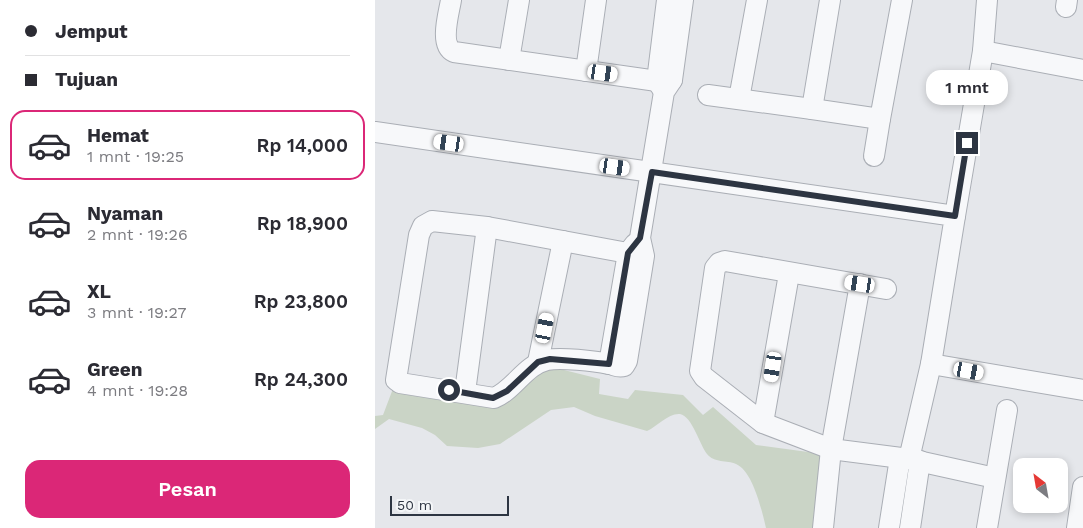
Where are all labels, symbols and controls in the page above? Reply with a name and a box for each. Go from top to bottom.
text: Jemput [55,20,128,43]
car [587,63,618,83]
text: Tujuan [55,68,118,91]
callout: 1 mnt [926,70,1008,106]
text: 1 mnt [945,78,989,97]
icon: car [27,123,72,168]
text: Hemat [87,124,149,147]
route end [956,132,978,154]
car [433,133,464,153]
text: Rp 14,000 [257,134,348,157]
text: 1 mnt · 19:25 [87,147,184,166]
car [599,157,630,177]
icon: car [27,201,72,246]
text: Nyaman [87,202,163,225]
text: Rp 18,900 [257,212,348,235]
text: 2 mnt · 19:26 [87,225,188,244]
car [844,274,875,294]
icon: car [27,279,72,324]
text: XL [87,280,111,303]
text: Rp 23,800 [254,290,348,313]
text: 3 mnt · 19:27 [87,303,187,322]
car [534,312,555,344]
car [763,351,782,383]
icon: car [27,357,72,402]
text: Green [87,358,143,381]
car [952,361,985,381]
text: Rp 24,300 [254,368,348,391]
route start [438,379,460,401]
text: 4 mnt · 19:28 [87,381,188,400]
north arrow [1013,458,1067,512]
map controls [1013,458,1068,513]
button: Pesan [25,460,350,518]
scale bar [390,493,509,516]
text: 50 m [397,497,432,513]

